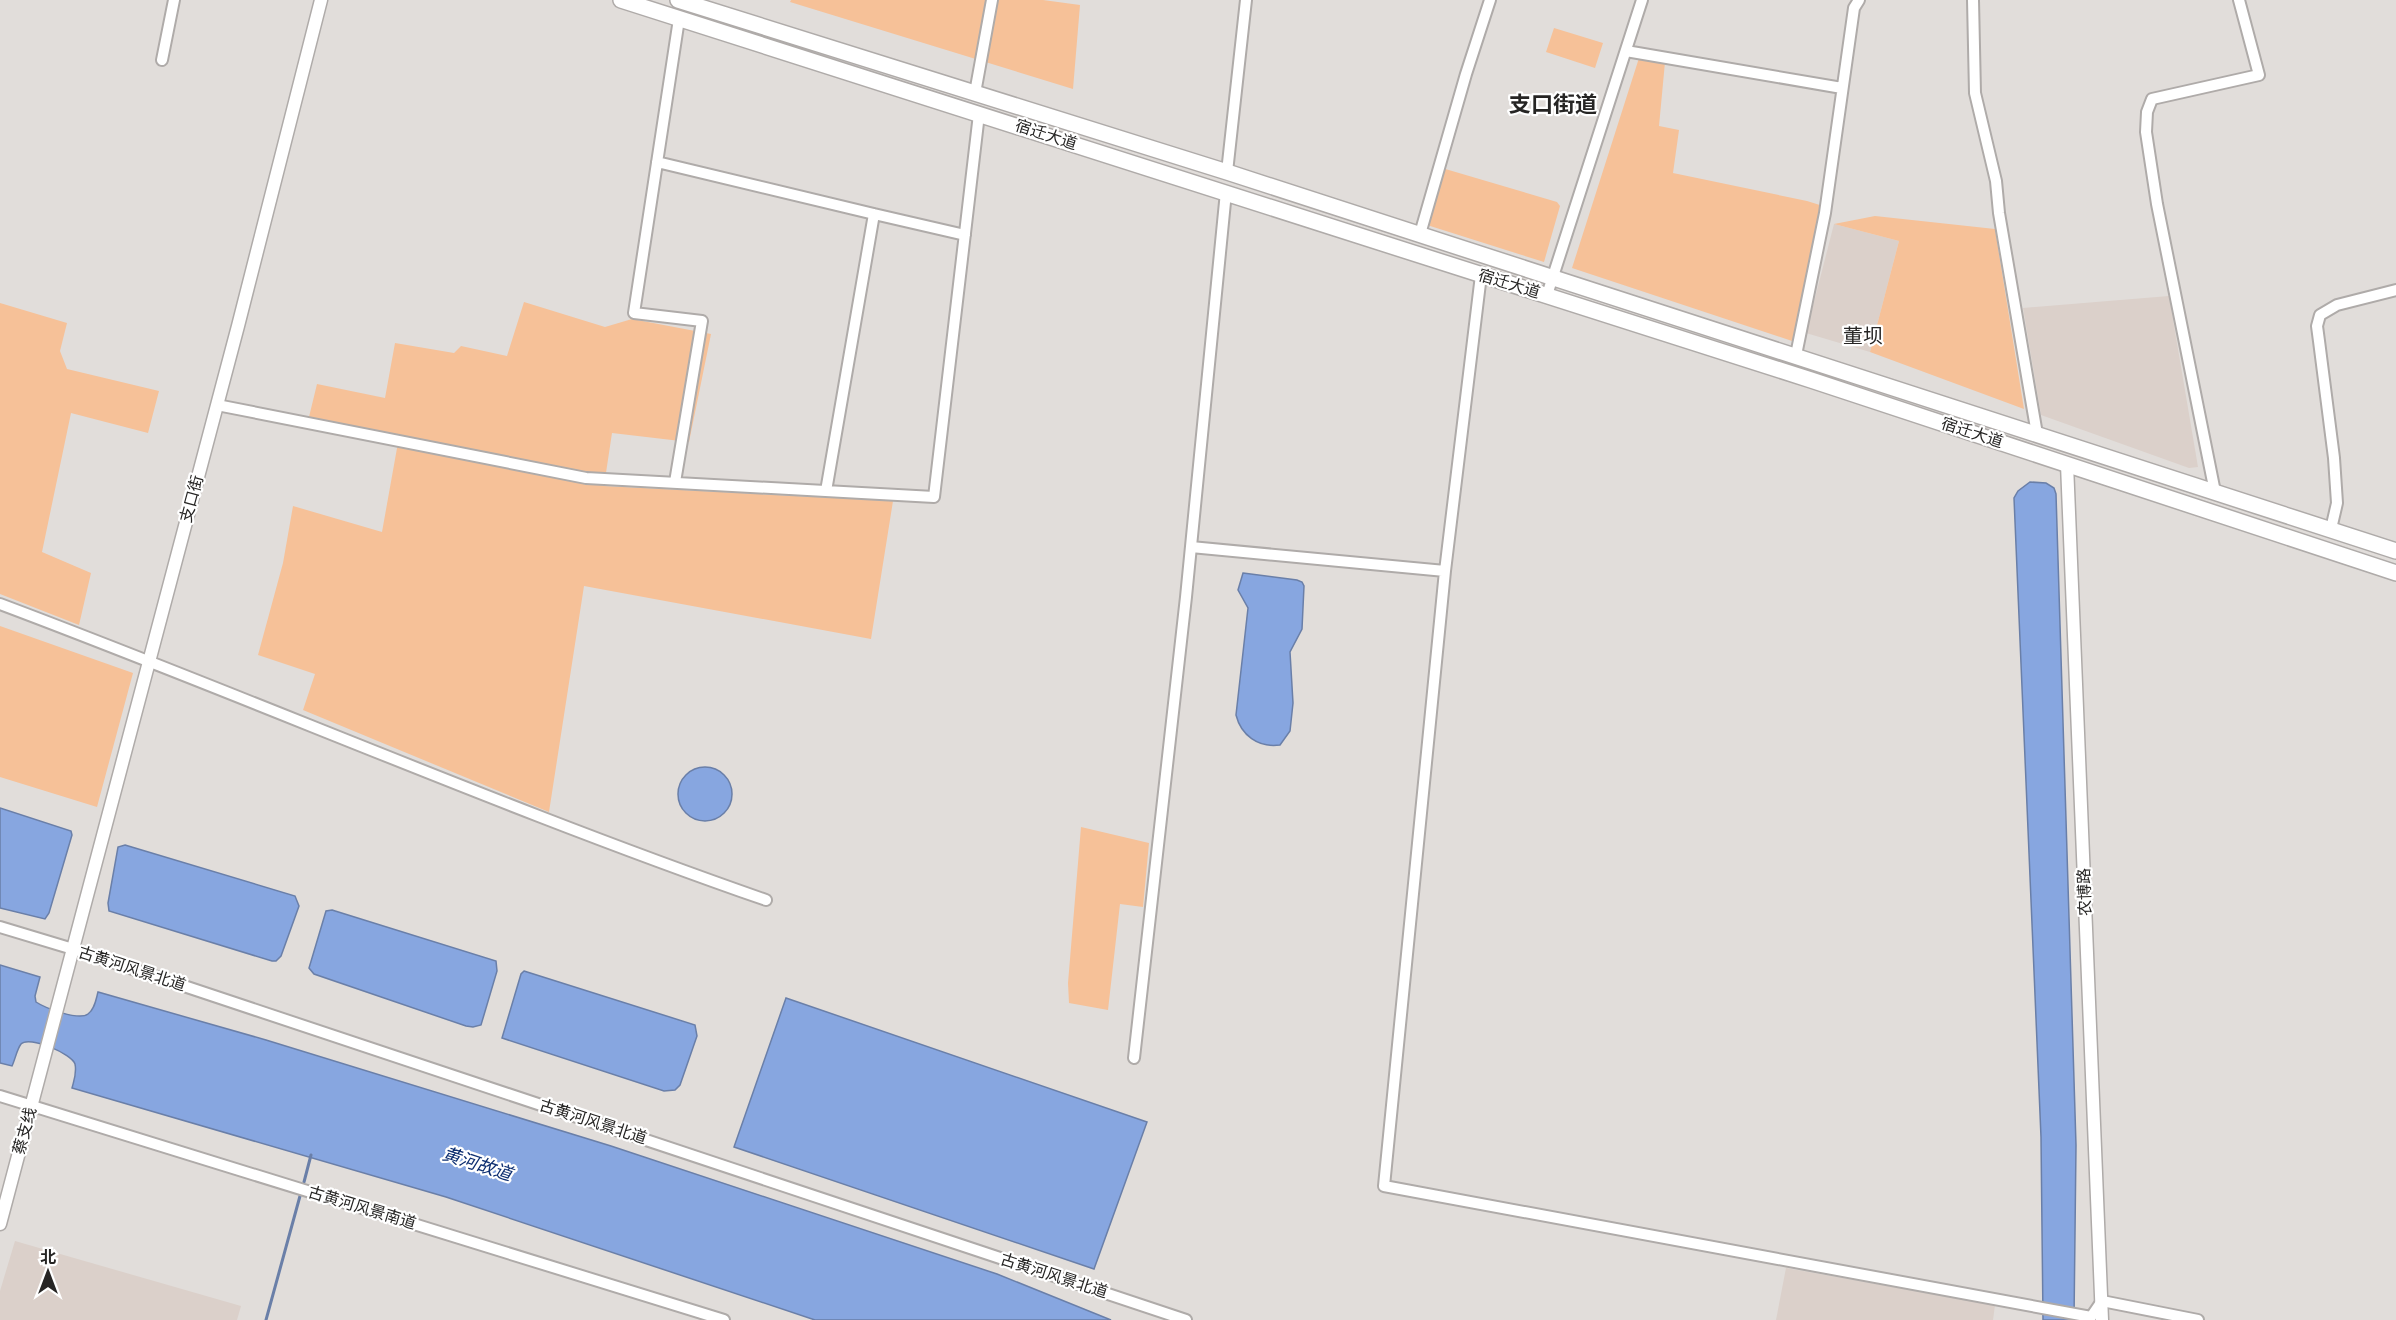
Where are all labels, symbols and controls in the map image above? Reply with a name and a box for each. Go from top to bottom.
district label: 支口街道 [1509,93,1597,116]
street label: 宿迁大道 [1013,117,1079,152]
street label: 宿迁大道 [1476,266,1542,301]
district label: 董坝 [1843,326,1883,347]
street label: 宿迁大道 [1939,415,2005,450]
street label: 支口街 [177,473,206,524]
street label: 农博路 [2075,868,2094,916]
street label: 古黄河风景北道 [76,943,188,994]
street label: 古黄河风景北道 [537,1096,649,1147]
street label: 蔡支线 [11,1106,39,1156]
water label: 黄河故道 [440,1143,517,1186]
street label: 古黄河风景南道 [306,1183,418,1232]
north arrow [18,1242,78,1302]
text: 北 [40,1249,56,1266]
street label: 古黄河风景北道 [998,1250,1110,1301]

